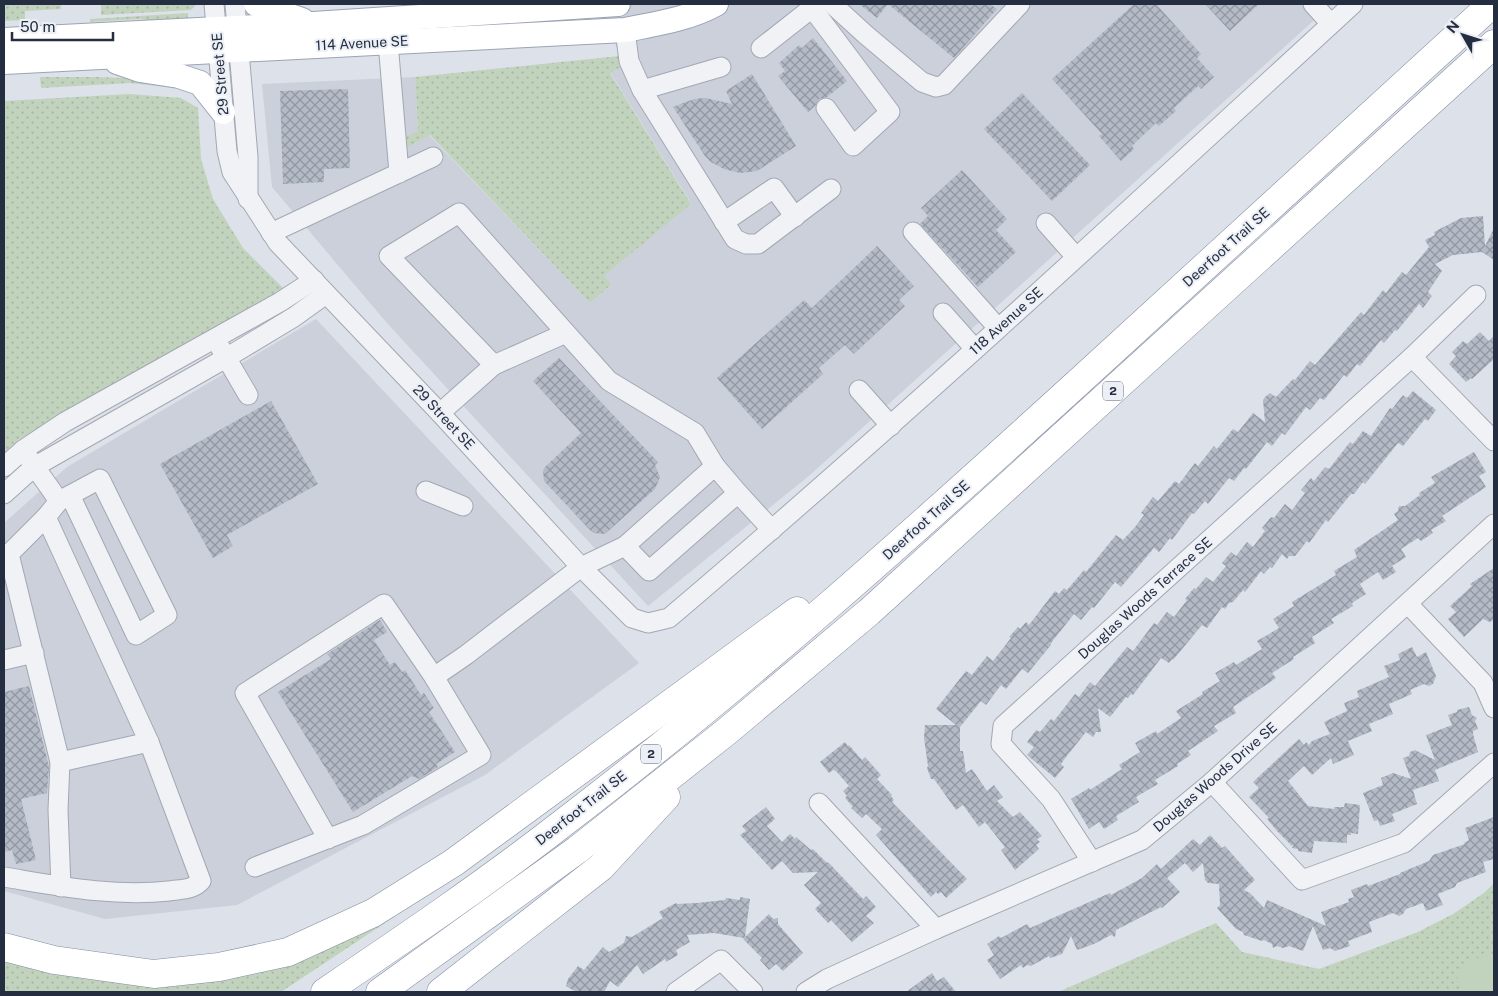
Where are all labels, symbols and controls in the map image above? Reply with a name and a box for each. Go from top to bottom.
scale bar [12,10,114,42]
north arrow [1438,10,1488,60]
text: 50 m [20,18,55,35]
text: N [1443,18,1463,36]
street label: 29 Street SE [208,32,232,116]
street label: 114 Avenue SE [315,33,409,53]
street label: Deerfoot Trail SE [1179,204,1273,290]
street label: 118 Avenue SE [966,284,1046,358]
street label: 29 Street SE [410,381,478,453]
road number: 2 [1103,382,1123,401]
street label: Deerfoot Trail SE [879,477,973,563]
street label: Douglas Woods Terrace SE [1075,534,1215,662]
street label: Douglas Woods Drive SE [1150,719,1280,835]
road number: 2 [641,744,661,764]
street label: Deerfoot Trail SE [532,768,630,848]

